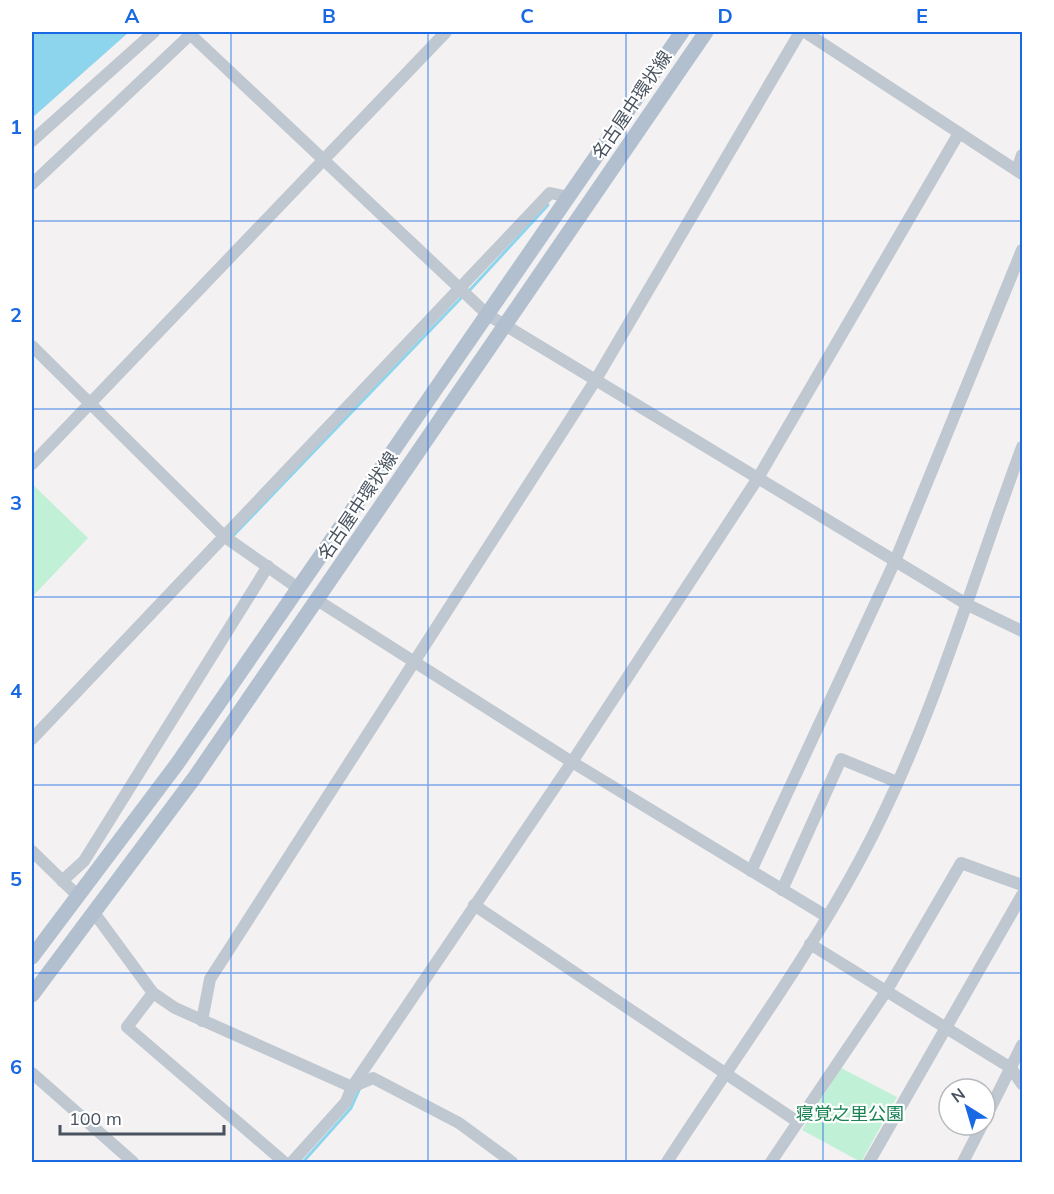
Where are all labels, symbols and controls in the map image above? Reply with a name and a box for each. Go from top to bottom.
text: A [125,3,140,28]
text: B [322,3,336,28]
text: C [520,3,534,28]
text: D [717,3,733,28]
text: E [916,3,928,28]
street label: 名古屋中環状線 [587,46,676,163]
text: 1 [10,114,22,139]
text: 2 [10,302,22,327]
street label: 名古屋中環状線 [313,447,402,564]
text: 3 [10,490,22,515]
text: 4 [10,678,22,703]
text: 5 [10,866,22,891]
text: 6 [10,1054,22,1079]
north arrow [937,1077,997,1137]
text: N [947,1083,969,1107]
scale bar [60,1098,224,1136]
park label: 寝覚之里公園 [796,1102,904,1125]
text: 100 m [69,1107,122,1130]

